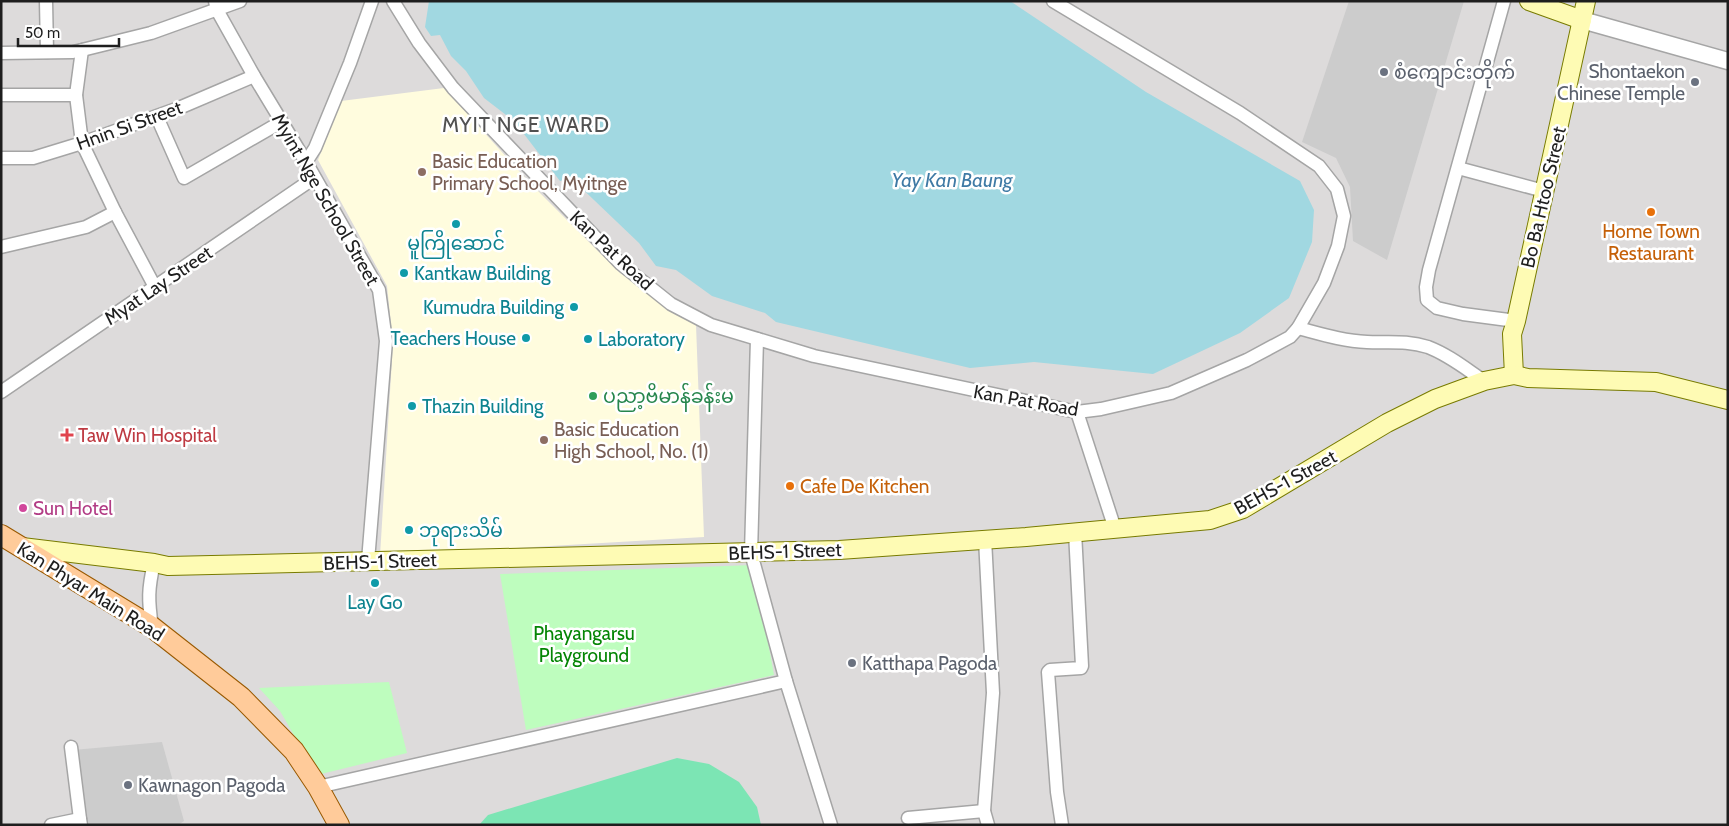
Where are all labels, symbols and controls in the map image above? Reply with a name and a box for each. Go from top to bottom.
scale bar [18,15,119,47]
text: 50 m [25,24,60,42]
place label: စံကျောင်းတိုက် [1394,58,1515,89]
place label: Shontaekon Chinese Temple [1557,60,1685,105]
marker: စံကျောင်းတိုက် [1378,66,1390,78]
marker: Shontaekon Chinese Temple [1689,76,1701,88]
street label: Hnin Si Street [73,95,186,155]
street label: Myint Nge School Street [267,109,385,290]
district label: MYIT NGE WARD [442,112,610,137]
street label: Bo Ba Htoo Street [1516,124,1571,270]
place label: Basic Education Primary School, Myitnge [432,150,627,195]
marker: Basic Education Primary School, Myitnge [416,166,428,178]
water label: Yay Kan Baung [892,168,1013,192]
street label: Kan Pat Road [565,206,658,295]
marker: Home Town Restaurant [1645,206,1657,218]
marker: မူကြိုဆောင် [450,218,462,230]
place label: Home Town Restaurant [1602,220,1700,265]
place label: မူကြိုဆောင် [407,229,505,260]
street label: Myat Lay Street [100,241,217,330]
place label: Kantkaw Building [414,262,551,285]
marker: Kantkaw Building [398,267,410,279]
place label: Kumudra Building [423,296,565,319]
marker: Kumudra Building [568,301,580,313]
place label: Teachers House [391,327,516,350]
place label: Laboratory [598,328,685,351]
marker: Teachers House [520,332,532,344]
marker: Laboratory [582,333,594,345]
street label: Kan Pat Road [972,380,1080,421]
place label: ပညာ့ဗိမာန်ခန်းမ [603,382,734,412]
marker: ပညာ့ဗိမာန်ခန်းမ [587,390,599,402]
place label: Thazin Building [422,395,544,418]
marker: Thazin Building [406,400,418,412]
place label: Basic Education High School, No. (1) [554,418,709,463]
place label: Taw Win Hospital [78,424,217,447]
marker: Taw Win Hospital [60,428,74,442]
marker: Basic Education High School, No. (1) [538,434,550,446]
street label: BEHS-1 Street [1230,445,1341,520]
place label: Cafe De Kitchen [800,475,929,498]
marker: Cafe De Kitchen [784,480,796,492]
place label: Sun Hotel [33,497,113,520]
marker: Sun Hotel [17,502,29,514]
place label: ဘုရားသိမ် [419,516,503,547]
marker: ဘုရားသိမ် [403,524,415,536]
street label: Kan Phyar Main Road [13,537,169,646]
street label: BEHS-1 Street [728,538,843,565]
street label: BEHS-1 Street [323,548,438,575]
marker: Lay Go [369,577,381,589]
place label: Lay Go [347,591,403,614]
park label: Phayangarsu Playground [533,622,635,667]
place label: Katthapa Pagoda [862,652,997,675]
marker: Katthapa Pagoda [846,657,858,669]
place label: Kawnagon Pagoda [138,774,285,797]
marker: Kawnagon Pagoda [122,779,134,791]

